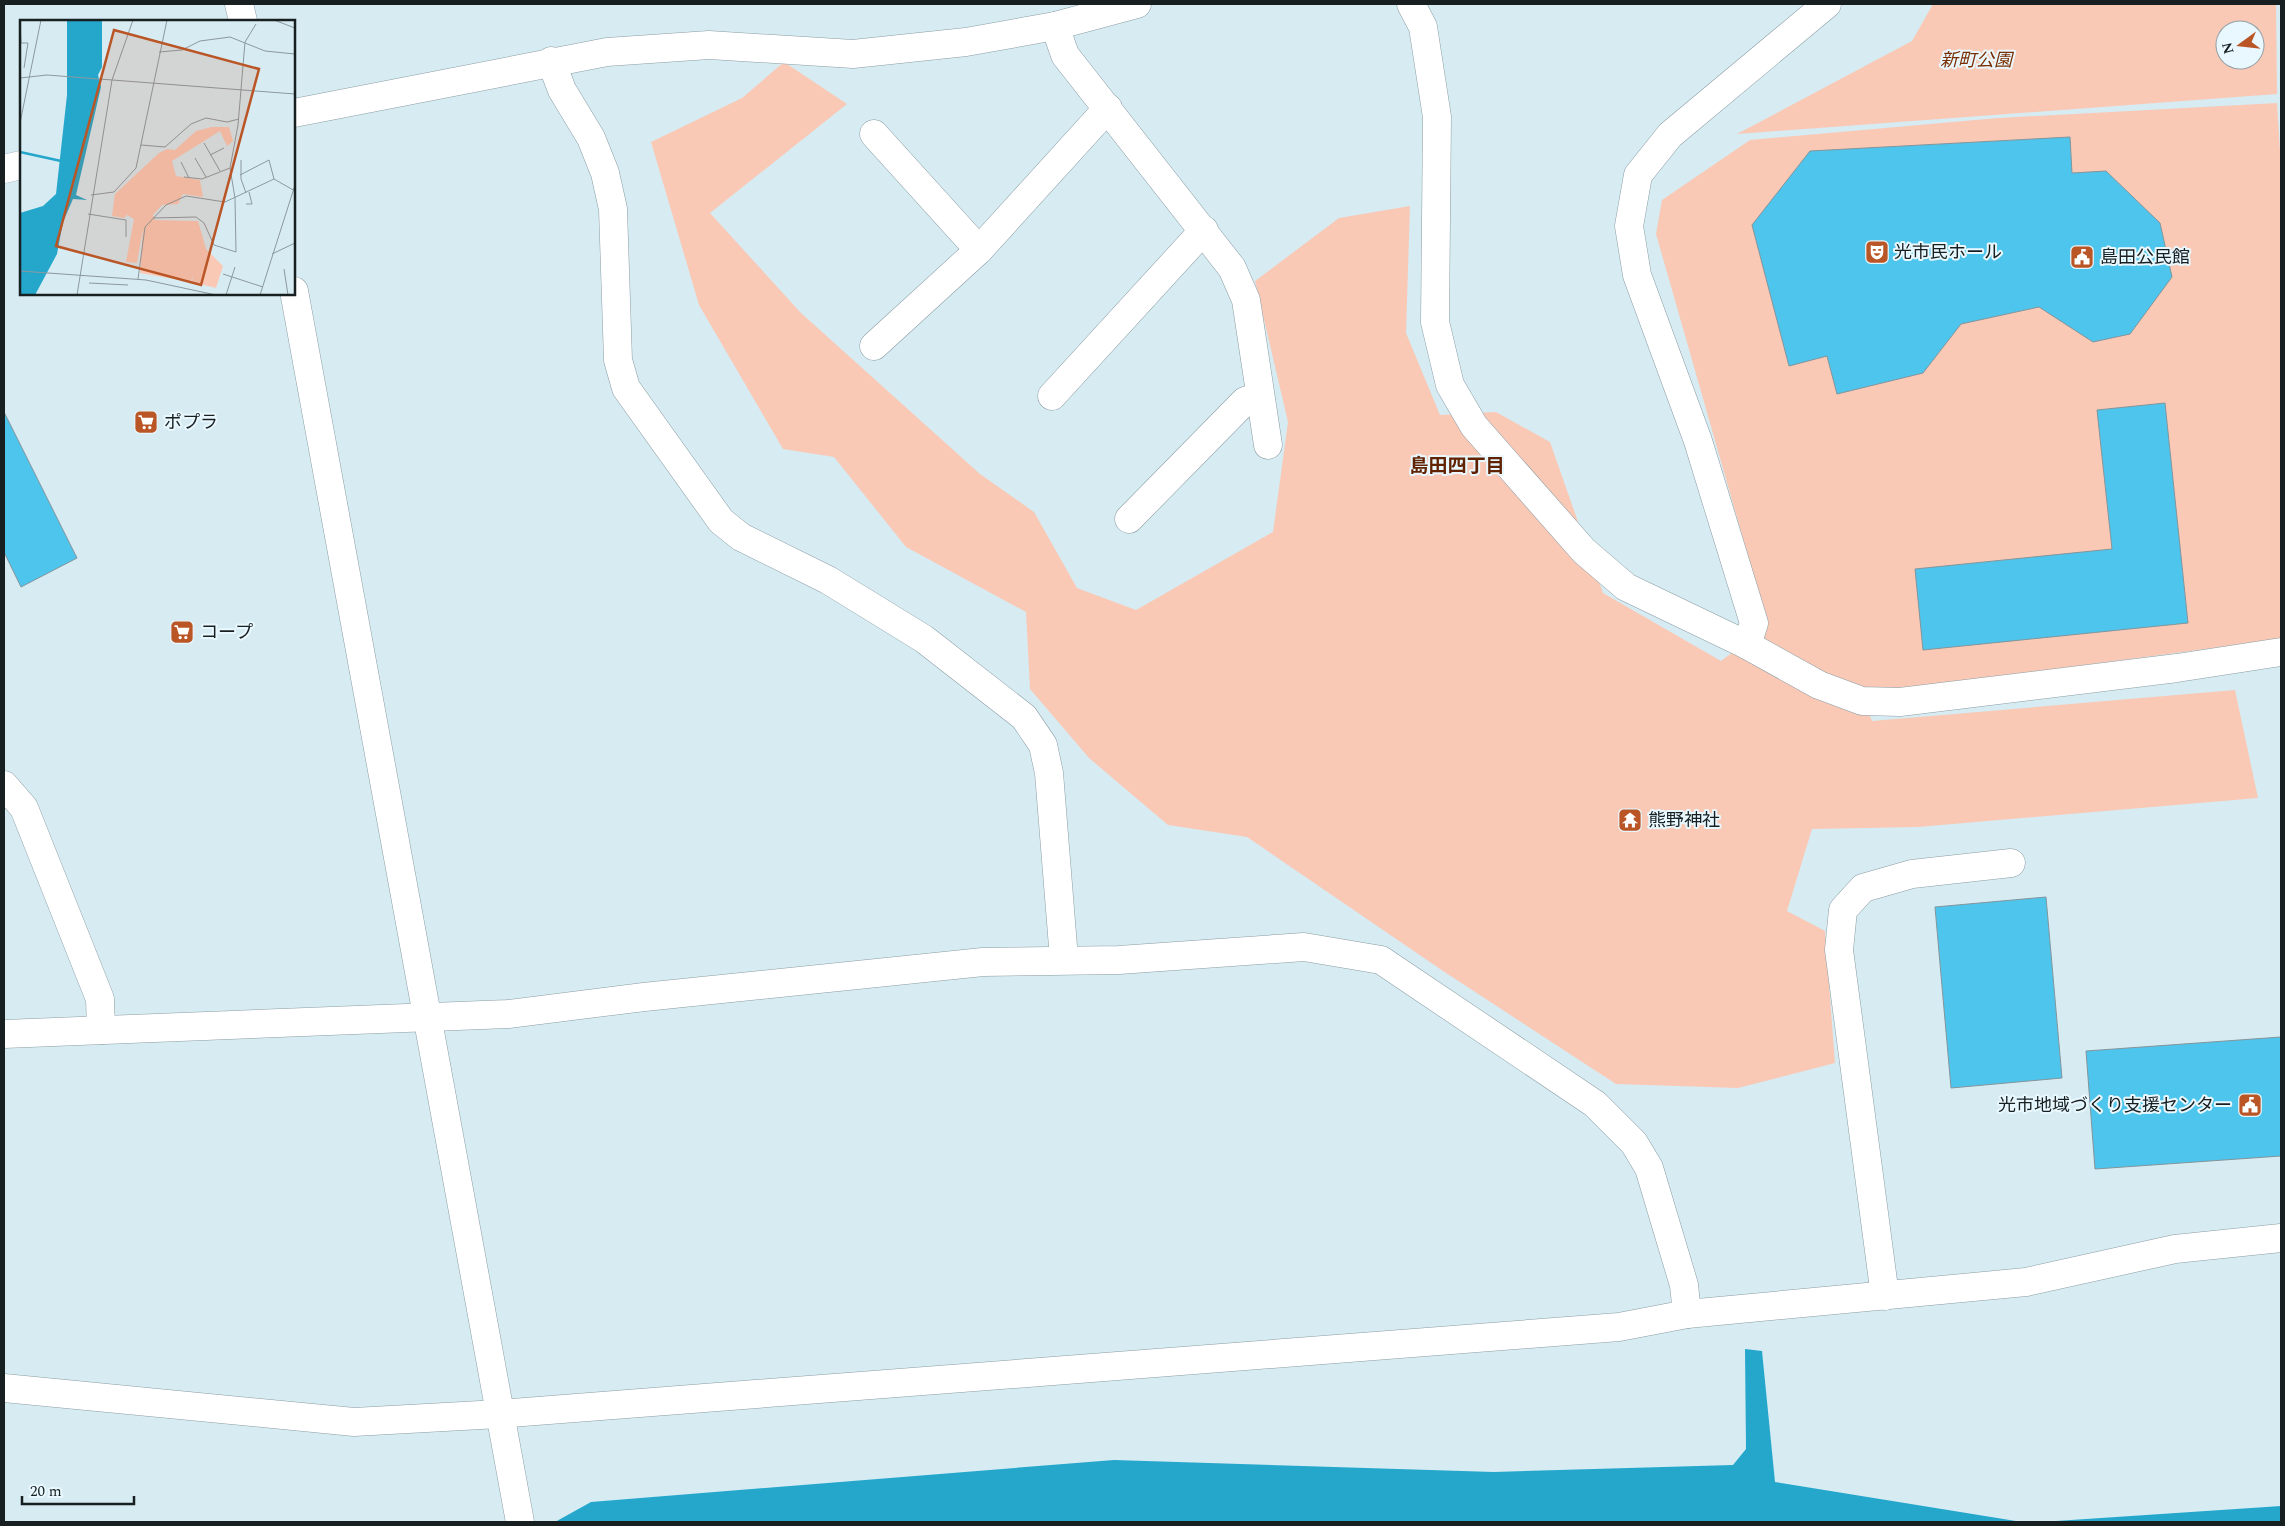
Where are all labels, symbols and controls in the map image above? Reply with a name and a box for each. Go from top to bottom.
inset map [20,20,295,295]
north arrow [2215,20,2265,70]
text: N [2216,40,2240,56]
park label: 新町公園 [1940,47,2015,74]
theatre icon: 光市民ホール [1864,239,1890,265]
place label: 光市民ホール [1894,239,2002,266]
public building icon: 島田公民館 [2069,244,2095,270]
place label: 島田公民館 [2100,244,2190,271]
supermarket icon: ポプラ [133,409,159,435]
place label: ポプラ [164,409,218,436]
district label: 島田四丁目 [1409,452,1505,481]
supermarket icon: コープ [169,619,195,645]
place label: コープ [200,619,253,646]
temple icon: 熊野神社 [1617,807,1643,833]
place label: 熊野神社 [1648,807,1720,834]
place label: 光市地域づくり支援センター [1998,1092,2232,1119]
public building icon: 光市地域づくり支援センター [2237,1092,2263,1118]
scale bar [22,1474,135,1506]
text: 20 m [30,1480,62,1503]

